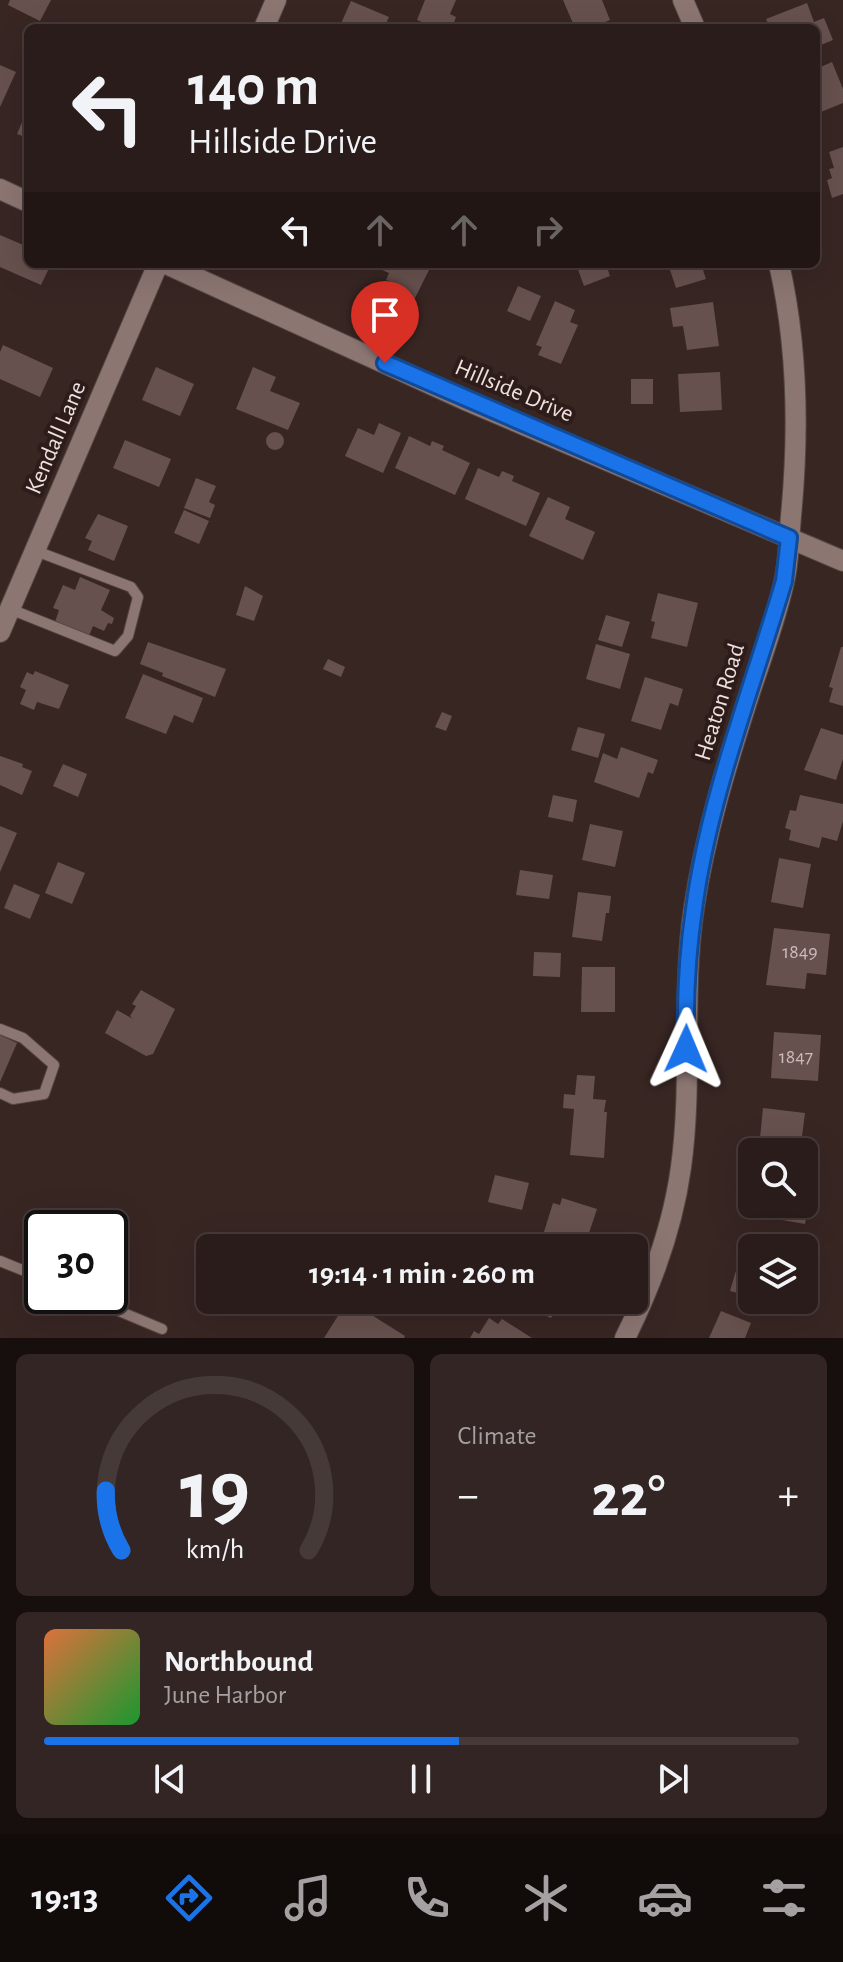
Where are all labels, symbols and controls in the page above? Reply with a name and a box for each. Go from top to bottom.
icon: left [56,56,160,160]
text: 140 m [188,59,319,115]
text: Hillside Drive [188,124,377,160]
icon: left [274,208,318,252]
icon: ahead [358,208,402,252]
icon: ahead [442,208,486,252]
icon: right [526,208,570,252]
pin [351,281,419,363]
icon: arrive [363,293,407,337]
street label: Hillside Drive [451,355,577,427]
street label: Kendall Lane [22,378,90,498]
street label: Heaton Road [691,641,749,763]
house number: 1849 [782,942,818,962]
position arrow [644,1007,728,1091]
house number: 1847 [779,1047,813,1067]
map controls [738,1138,818,1314]
button: search [738,1138,818,1218]
speed limit sign: 30 [24,1210,128,1314]
button: layers [738,1234,818,1314]
text: 19:14 · 1 min · 260 m [309,1259,535,1289]
text: Climate [458,1423,536,1449]
text: 19 [180,1450,250,1534]
text: 22° [591,1467,665,1527]
text: − [458,1474,479,1518]
text: + [778,1474,799,1518]
text: km/h [185,1535,244,1564]
text: Northbound [164,1647,313,1677]
text: June Harbor [164,1682,286,1708]
icon: previous [148,1757,192,1801]
icon: pause [399,1757,443,1801]
icon: next [651,1757,695,1801]
icon: directions [161,1870,217,1926]
icon: music [280,1870,336,1926]
icon: phone [399,1870,455,1926]
icon: climate [518,1870,574,1926]
icon: car [637,1870,693,1926]
icon: filters [756,1870,812,1926]
text: 19:13 [31,1880,99,1916]

